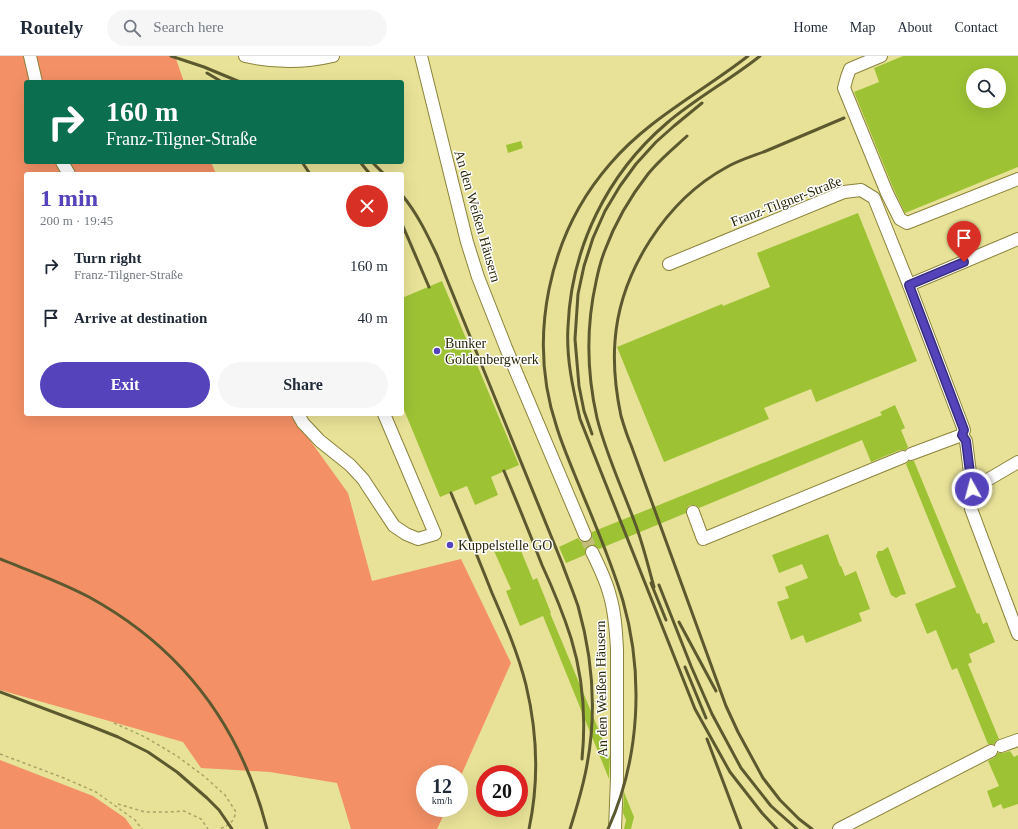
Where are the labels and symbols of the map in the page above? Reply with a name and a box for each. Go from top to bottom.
street label: An den Weißen Häusern [451,148,504,284]
street label: Franz-Tilgner-Straße [729,173,844,230]
pin [947,221,981,262]
place label: Bunker Goldenbergwerk [445,336,539,367]
marker: Bunker Goldenbergwerk [432,346,442,356]
position arrow [951,468,993,510]
place label: Kuppelstelle GO [458,538,552,553]
marker: Kuppelstelle GO [445,540,455,550]
street label: An den Weißen Häusern [593,621,610,757]
speed limit sign: 20 [476,765,528,817]

